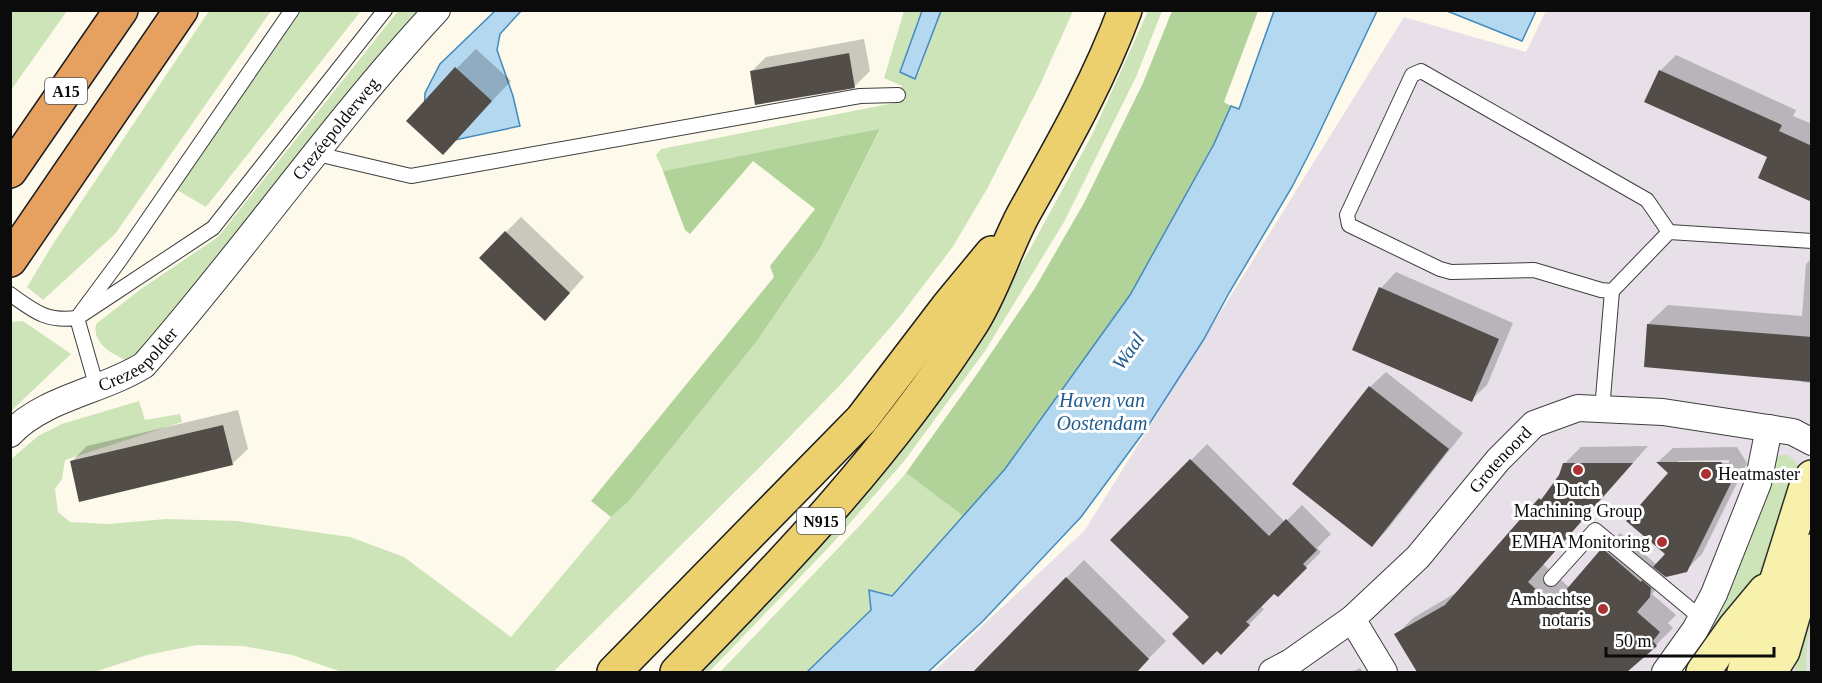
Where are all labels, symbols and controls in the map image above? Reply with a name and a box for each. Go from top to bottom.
street label: Crezéepolderweg [288,73,383,184]
road number: A15 [45,78,87,104]
street label: Crezeepolder [95,323,182,395]
water label: Waal [1107,328,1149,374]
water label: Haven van Oostendam [1056,389,1148,434]
street label: Grotenoord [1465,422,1536,497]
marker: Dutch Machining Group [1571,463,1585,477]
place label: Heatmaster [1718,464,1800,484]
marker: Heatmaster [1699,467,1713,481]
place label: Dutch Machining Group [1514,480,1642,521]
road number: N915 [797,508,845,534]
place label: EMHA Monitoring [1511,532,1650,552]
marker: EMHA Monitoring [1655,535,1669,549]
place label: Ambachtse notaris [1510,589,1591,630]
marker: Ambachtse notaris [1596,602,1610,616]
scale bar [1606,620,1774,658]
text: 50 m [1615,631,1652,651]

